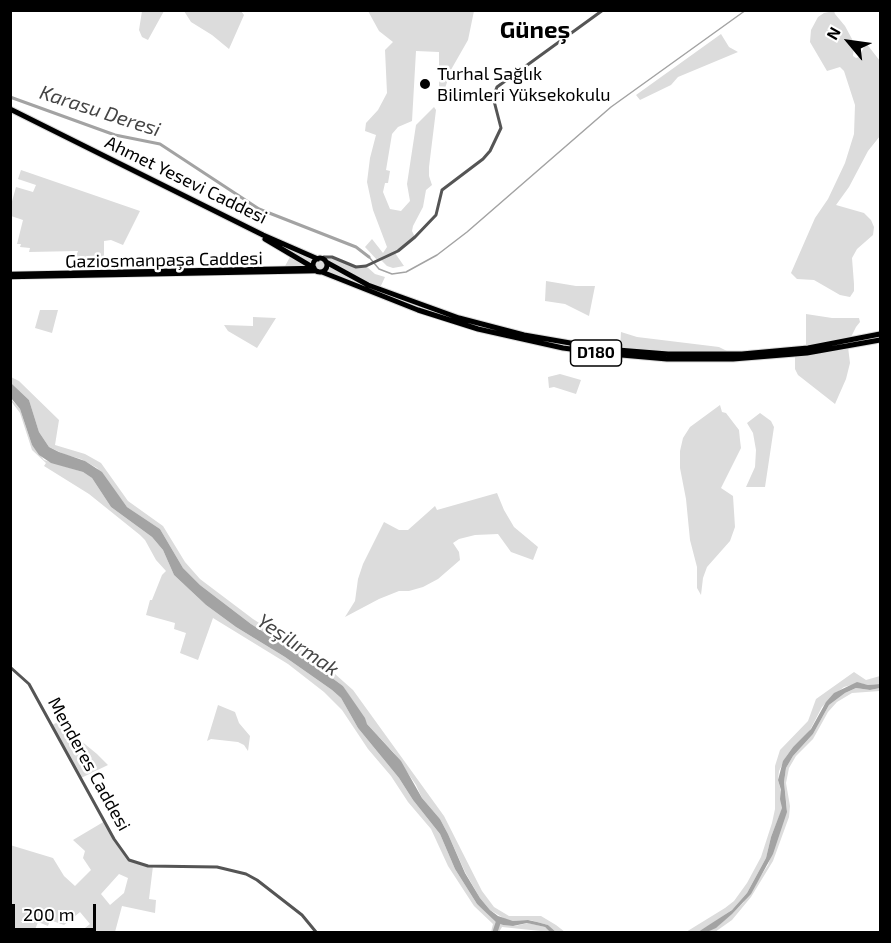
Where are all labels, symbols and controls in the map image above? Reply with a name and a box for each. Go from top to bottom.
north arrow [819,12,879,72]
district label: Güneş [500,16,570,44]
text: N [822,23,844,43]
place label: Turhal Sağlık Bilimleri Yüksekokulu [437,63,611,106]
marker: Turhal Sağlık Bilimleri Yüksekokulu [418,77,432,91]
water label: Karasu Deresi [37,80,163,142]
street label: Ahmet Yesevi Caddesi [101,131,271,229]
street label: Gaziosmanpaşa Caddesi [65,247,263,273]
road number: D180 [570,340,622,366]
water label: Yeşilırmak [252,609,344,681]
street label: Menderes Caddesi [43,693,135,835]
scale bar [15,892,99,930]
text: 200 m [23,903,75,925]

